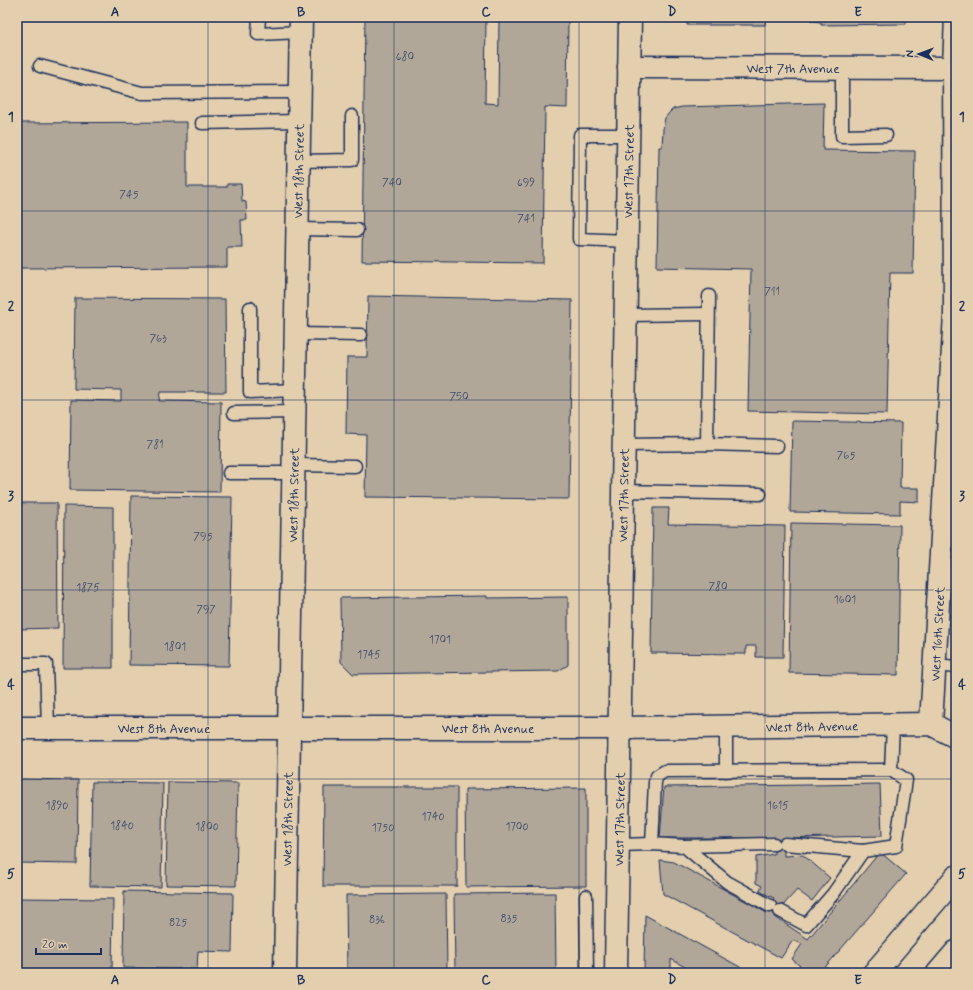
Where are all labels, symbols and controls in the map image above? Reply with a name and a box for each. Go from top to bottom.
text: A [111,4,119,21]
text: B [297,4,306,21]
text: C [481,4,491,21]
text: D [668,4,677,21]
text: E [854,4,862,21]
north arrow [899,34,939,74]
house number: 680 [396,50,414,64]
text: N [903,50,917,58]
street label: West 7th Avenue [746,61,840,78]
text: 1 [8,109,14,126]
text: 1 [959,109,965,126]
street label: West 18th Street [290,123,309,219]
street label: West 17th Street [620,123,639,218]
house number: 740 [382,176,402,190]
house number: 699 [517,176,535,190]
house number: 745 [119,188,139,202]
house number: 741 [517,212,535,226]
house number: 711 [764,285,780,299]
text: 2 [8,298,15,315]
text: 2 [959,298,966,315]
house number: 763 [149,332,167,346]
house number: 750 [449,390,469,404]
house number: 781 [147,438,163,452]
street label: West 18th Street [285,447,304,543]
street label: West 17th Street [615,447,634,542]
house number: 765 [837,449,855,463]
text: 3 [8,488,14,505]
text: 3 [959,488,965,505]
house number: 795 [193,530,213,544]
house number: 780 [708,580,728,594]
house number: 1875 [76,581,100,595]
street label: West 16th Street [928,586,949,682]
house number: 1601 [834,593,856,607]
house number: 797 [196,603,216,617]
house number: 1701 [429,633,451,647]
house number: 1801 [164,640,186,654]
house number: 1745 [357,648,381,662]
text: 4 [7,677,15,694]
text: 4 [958,677,966,694]
street label: West 8th Avenue [766,718,859,737]
street label: West 8th Avenue [118,721,210,738]
street label: West 8th Avenue [442,721,534,738]
street label: West 18th Street [279,771,298,867]
street label: West 17th Street [611,771,630,866]
house number: 1890 [46,799,68,813]
house number: 1615 [767,799,789,813]
house number: 1740 [421,810,445,824]
house number: 1840 [110,819,134,833]
house number: 1800 [195,820,219,834]
house number: 1700 [505,820,529,834]
house number: 1750 [372,821,394,835]
text: 5 [7,866,15,883]
text: 5 [958,866,966,883]
house number: 835 [501,912,517,926]
house number: 836 [369,913,385,927]
house number: 825 [169,916,187,930]
scale bar [36,930,101,956]
text: 20 m [42,937,68,953]
text: A [111,972,119,989]
text: B [297,972,306,989]
text: C [481,972,491,989]
text: D [668,972,677,989]
text: E [854,972,862,989]

